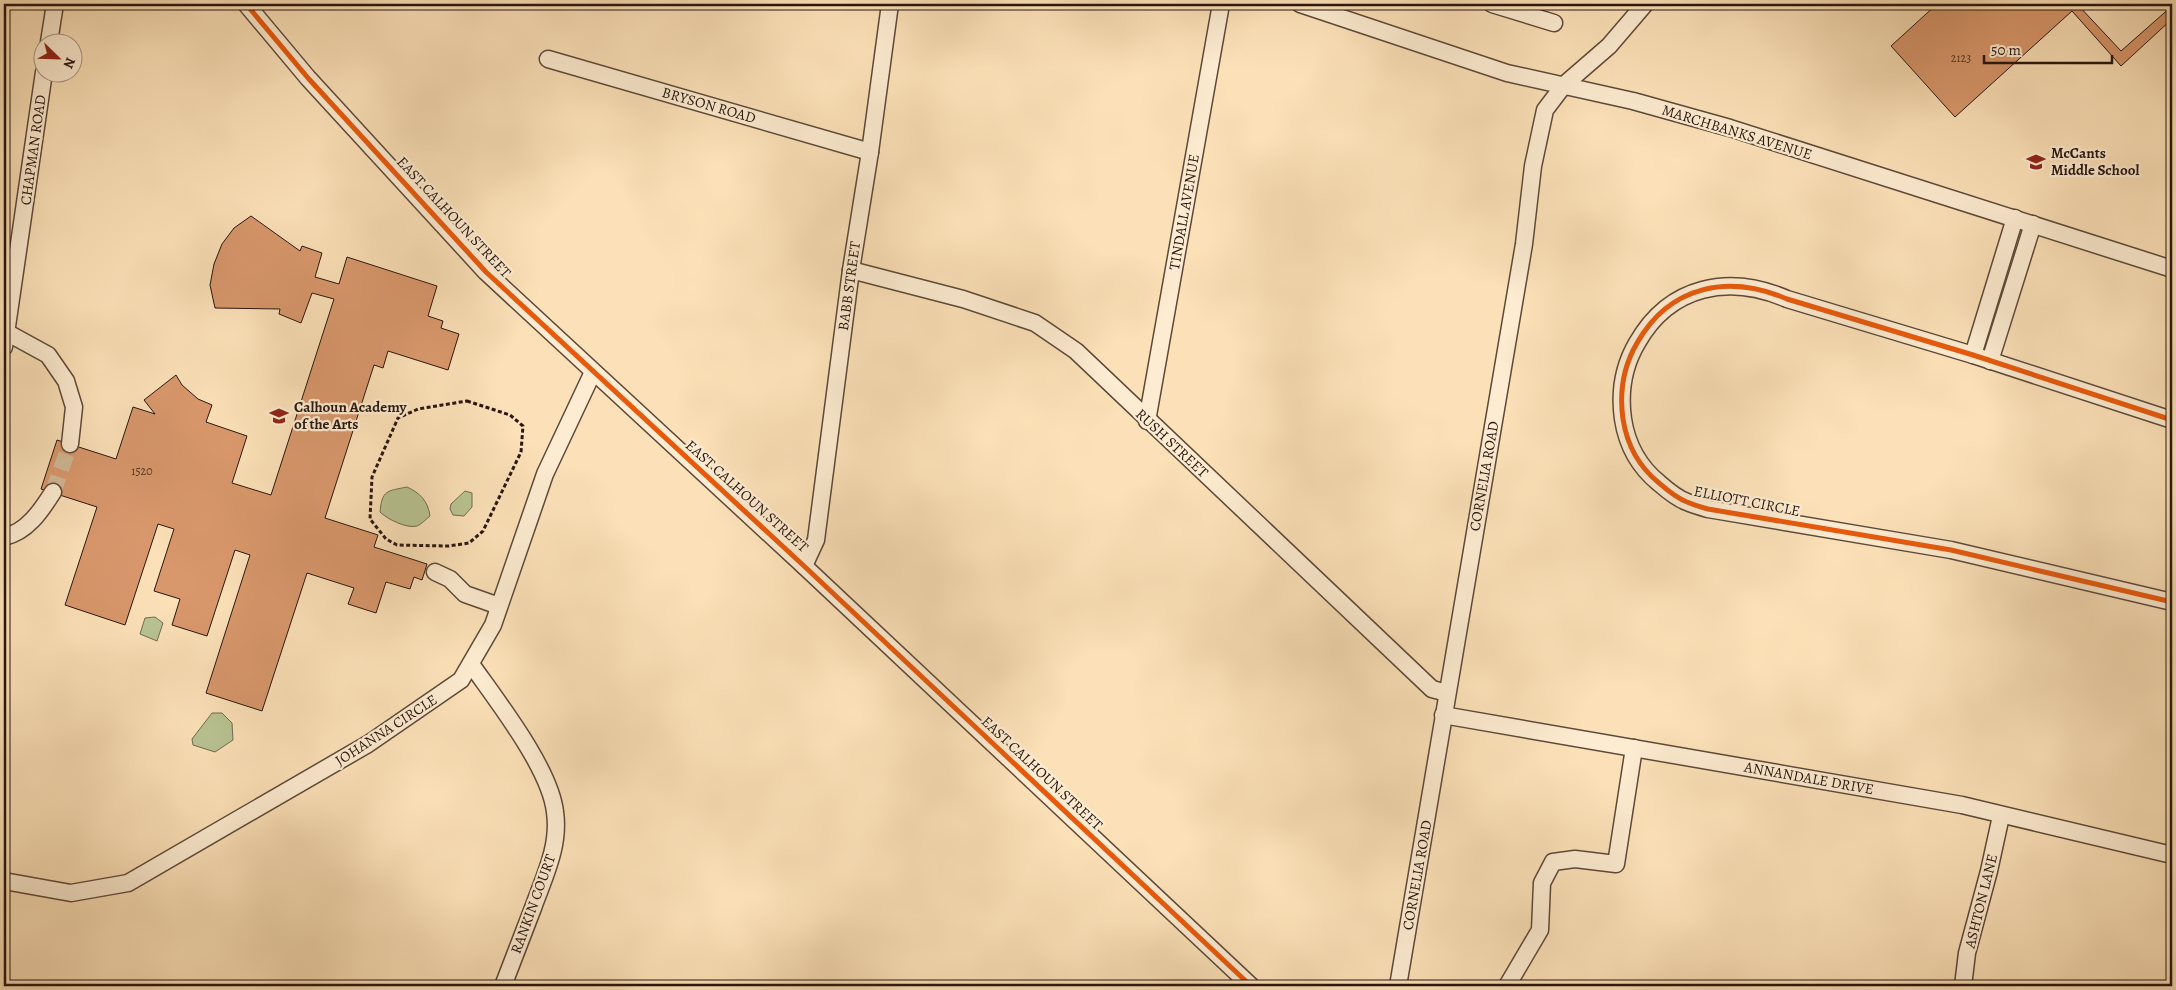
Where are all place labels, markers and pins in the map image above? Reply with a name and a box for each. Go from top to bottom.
place label: McCants Middle School [2051,143,2139,180]
school or university icon: McCants Middle School [2025,151,2047,173]
place label: Calhoun Academy of the Arts [294,397,408,434]
school or university icon: Calhoun Academy of the Arts [268,405,290,427]

